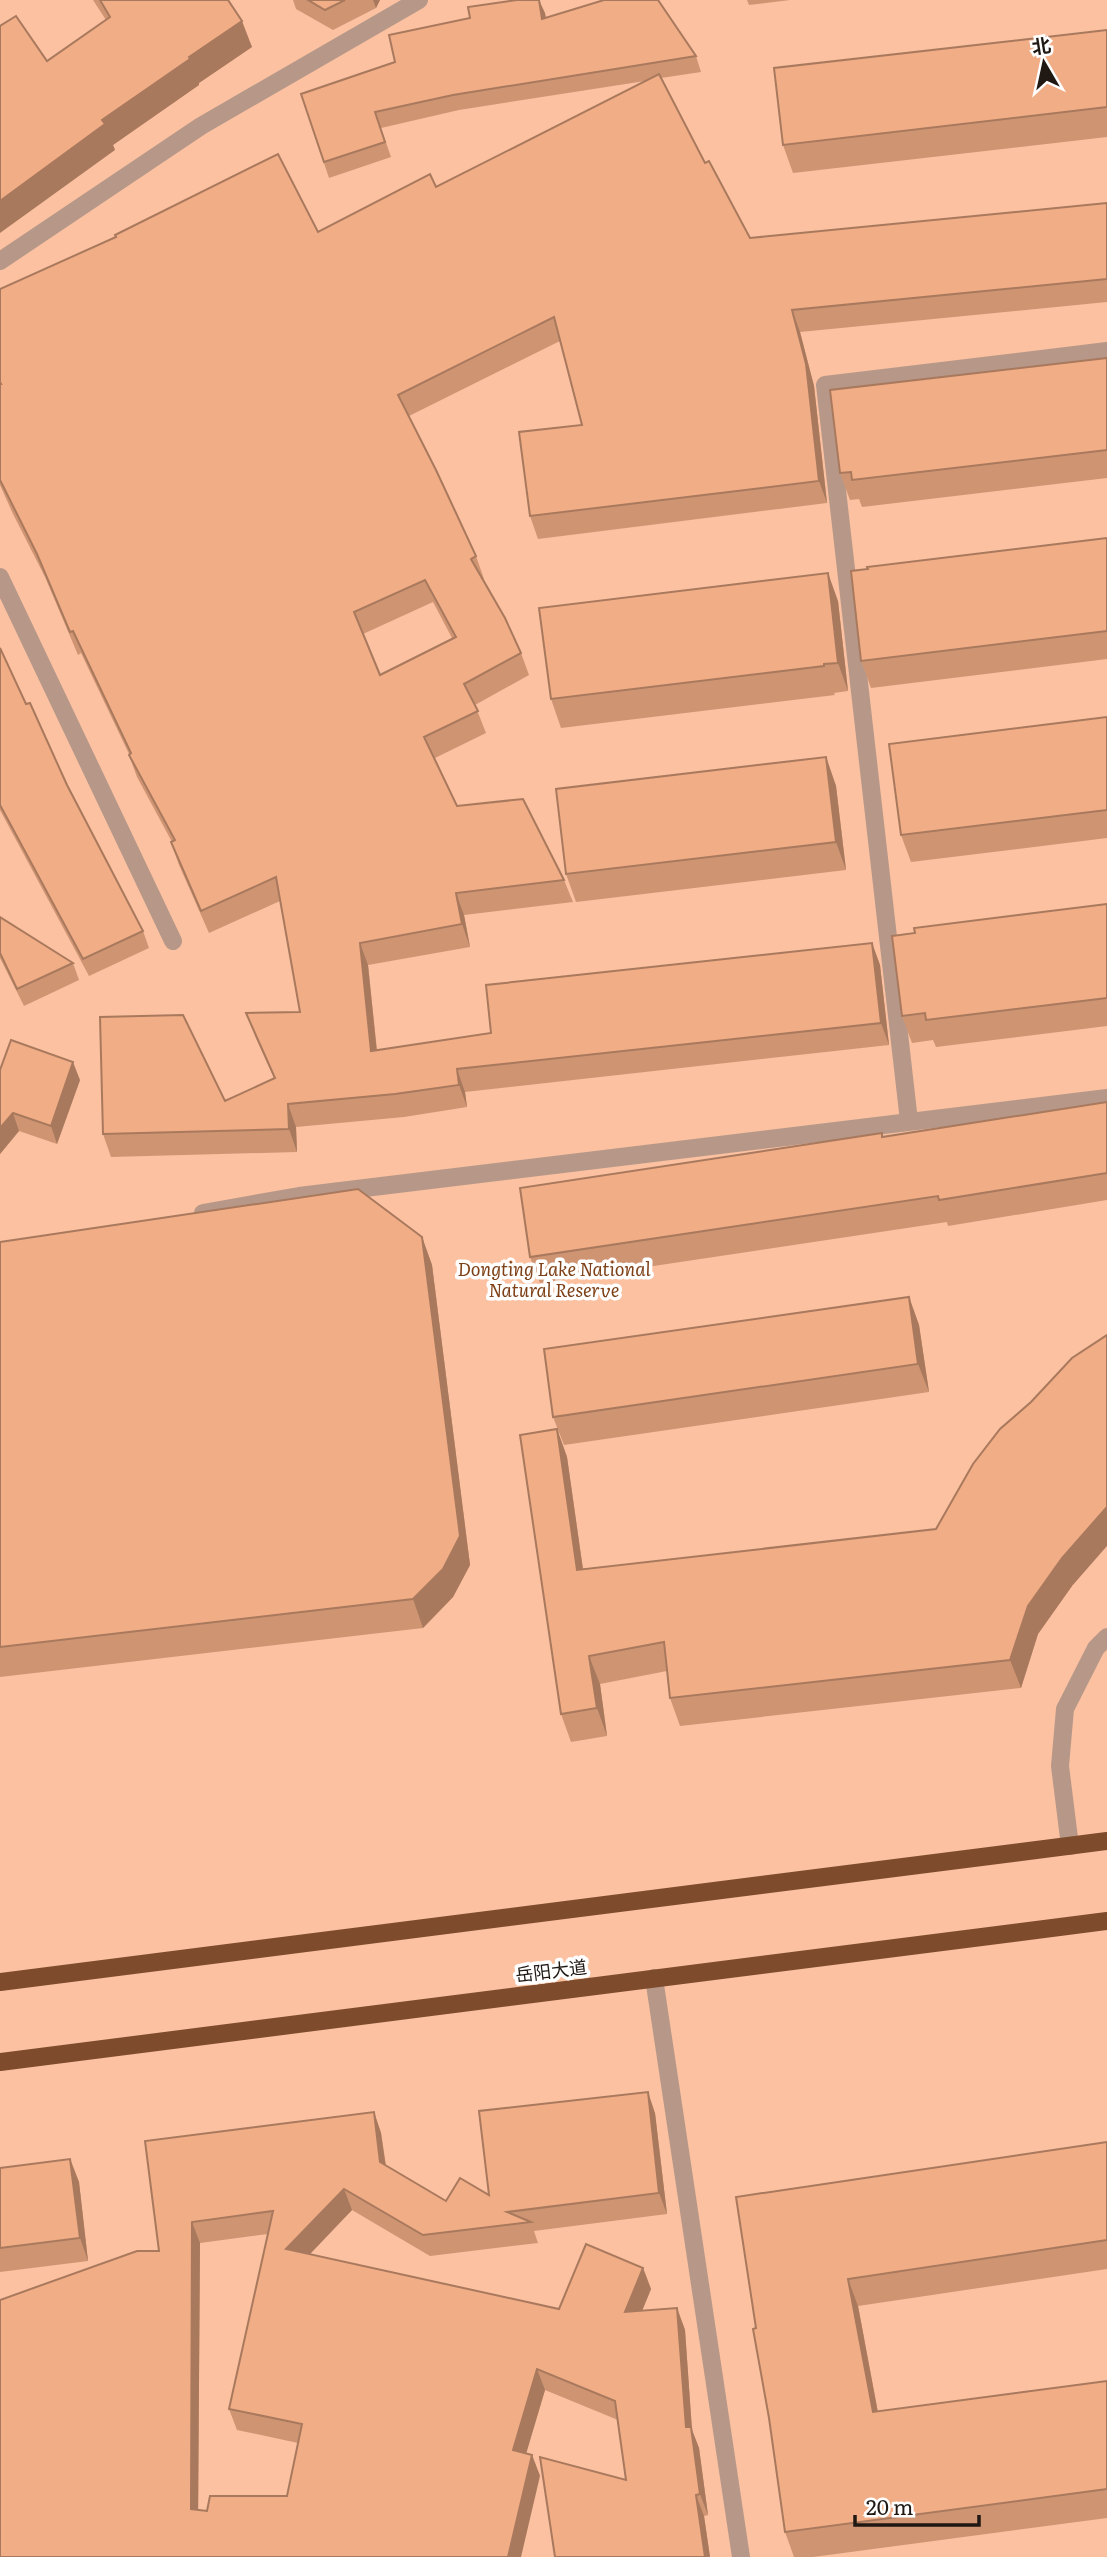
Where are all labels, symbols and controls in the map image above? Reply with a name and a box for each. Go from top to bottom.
north arrow [1009,28,1079,98]
text: 北 [1030,30,1053,61]
park label: Dongting Lake National Natural Reserve [458,1255,651,1303]
street label: 岳阳大道 [514,1952,588,1988]
scale bar [855,2484,979,2528]
text: 20 m [866,2490,913,2521]

